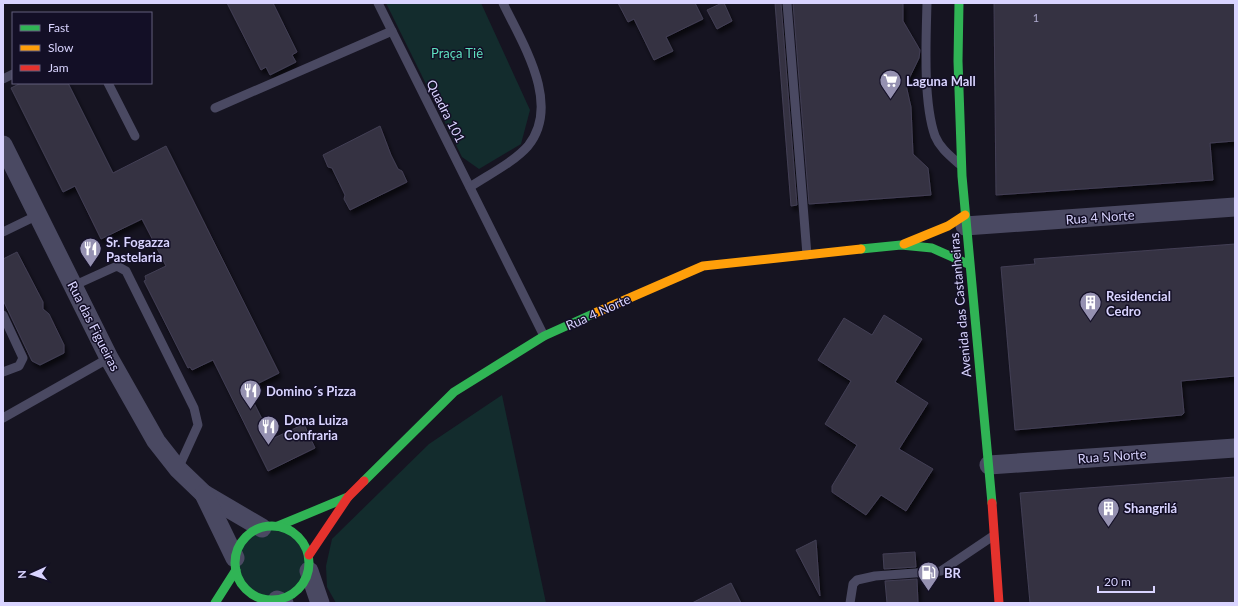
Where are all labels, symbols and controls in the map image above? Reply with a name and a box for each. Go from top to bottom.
house number: 1 [1033,11,1039,24]
legend [12,12,152,84]
text: Fast [48,20,70,35]
text: Slow [48,40,74,55]
park label: Praça Tiê [431,45,483,61]
text: Jam [48,60,69,75]
supermarket icon: Laguna Mall [878,68,904,101]
place label: Laguna Mall [906,73,976,89]
street label: Quadra 101 [423,77,469,145]
street label: Rua 4 Norte [1065,207,1135,227]
street label: Avenida das Castanheiras [946,232,974,378]
place label: Sr. Fogazza Pastelaria [106,234,170,265]
restaurant icon: Sr. Fogazza Pastelaria [77,236,103,269]
street label: Rua das Figueiras [64,278,124,374]
place label: Residencial Cedro [1106,288,1171,319]
building icon: Residencial Cedro [1078,290,1104,323]
street label: Rua 4 Norte [563,291,633,333]
restaurant icon: Domino´s Pizza [238,378,264,411]
place label: Domino´s Pizza [266,383,356,399]
place label: Dona Luiza Confraria [284,412,348,443]
restaurant icon: Dona Luiza Confraria [256,414,282,447]
street label: Rua 5 Norte [1077,446,1147,466]
building icon: Shangrilá [1095,495,1121,528]
place label: Shangrilá [1124,500,1177,516]
north arrow [12,554,52,594]
fuel station icon: BR [915,560,941,593]
place label: BR [944,565,962,581]
scale bar [1098,568,1154,594]
text: N [15,570,28,579]
text: 20 m [1104,574,1131,589]

